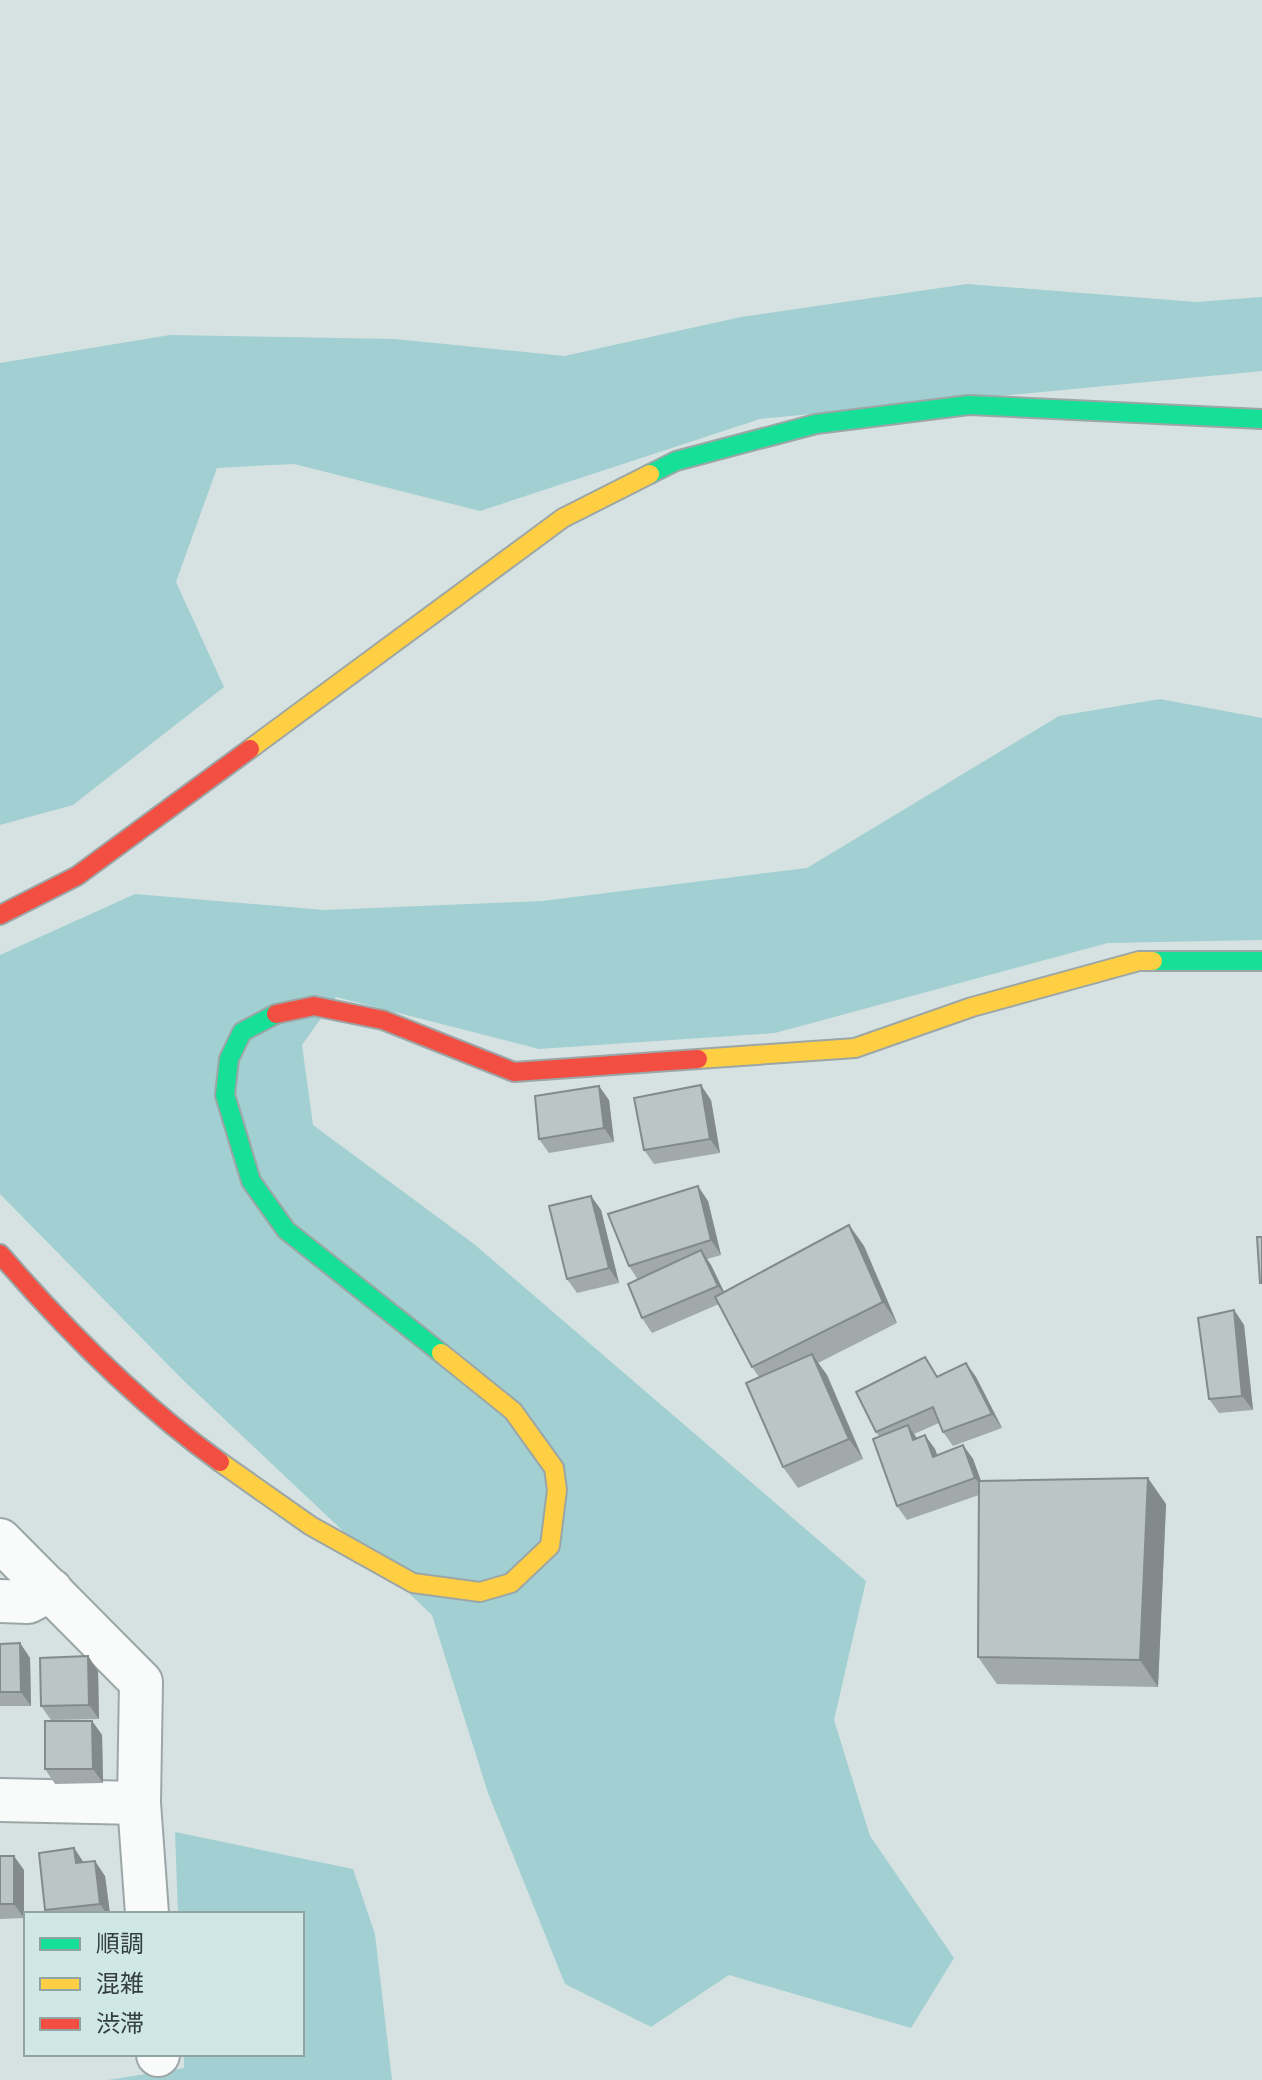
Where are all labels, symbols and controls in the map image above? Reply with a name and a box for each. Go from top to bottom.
legend [24,1912,304,2056]
text: 順調 [96,1929,144,1957]
text: 混雑 [96,1969,144,1997]
text: 渋滞 [96,2009,144,2037]

